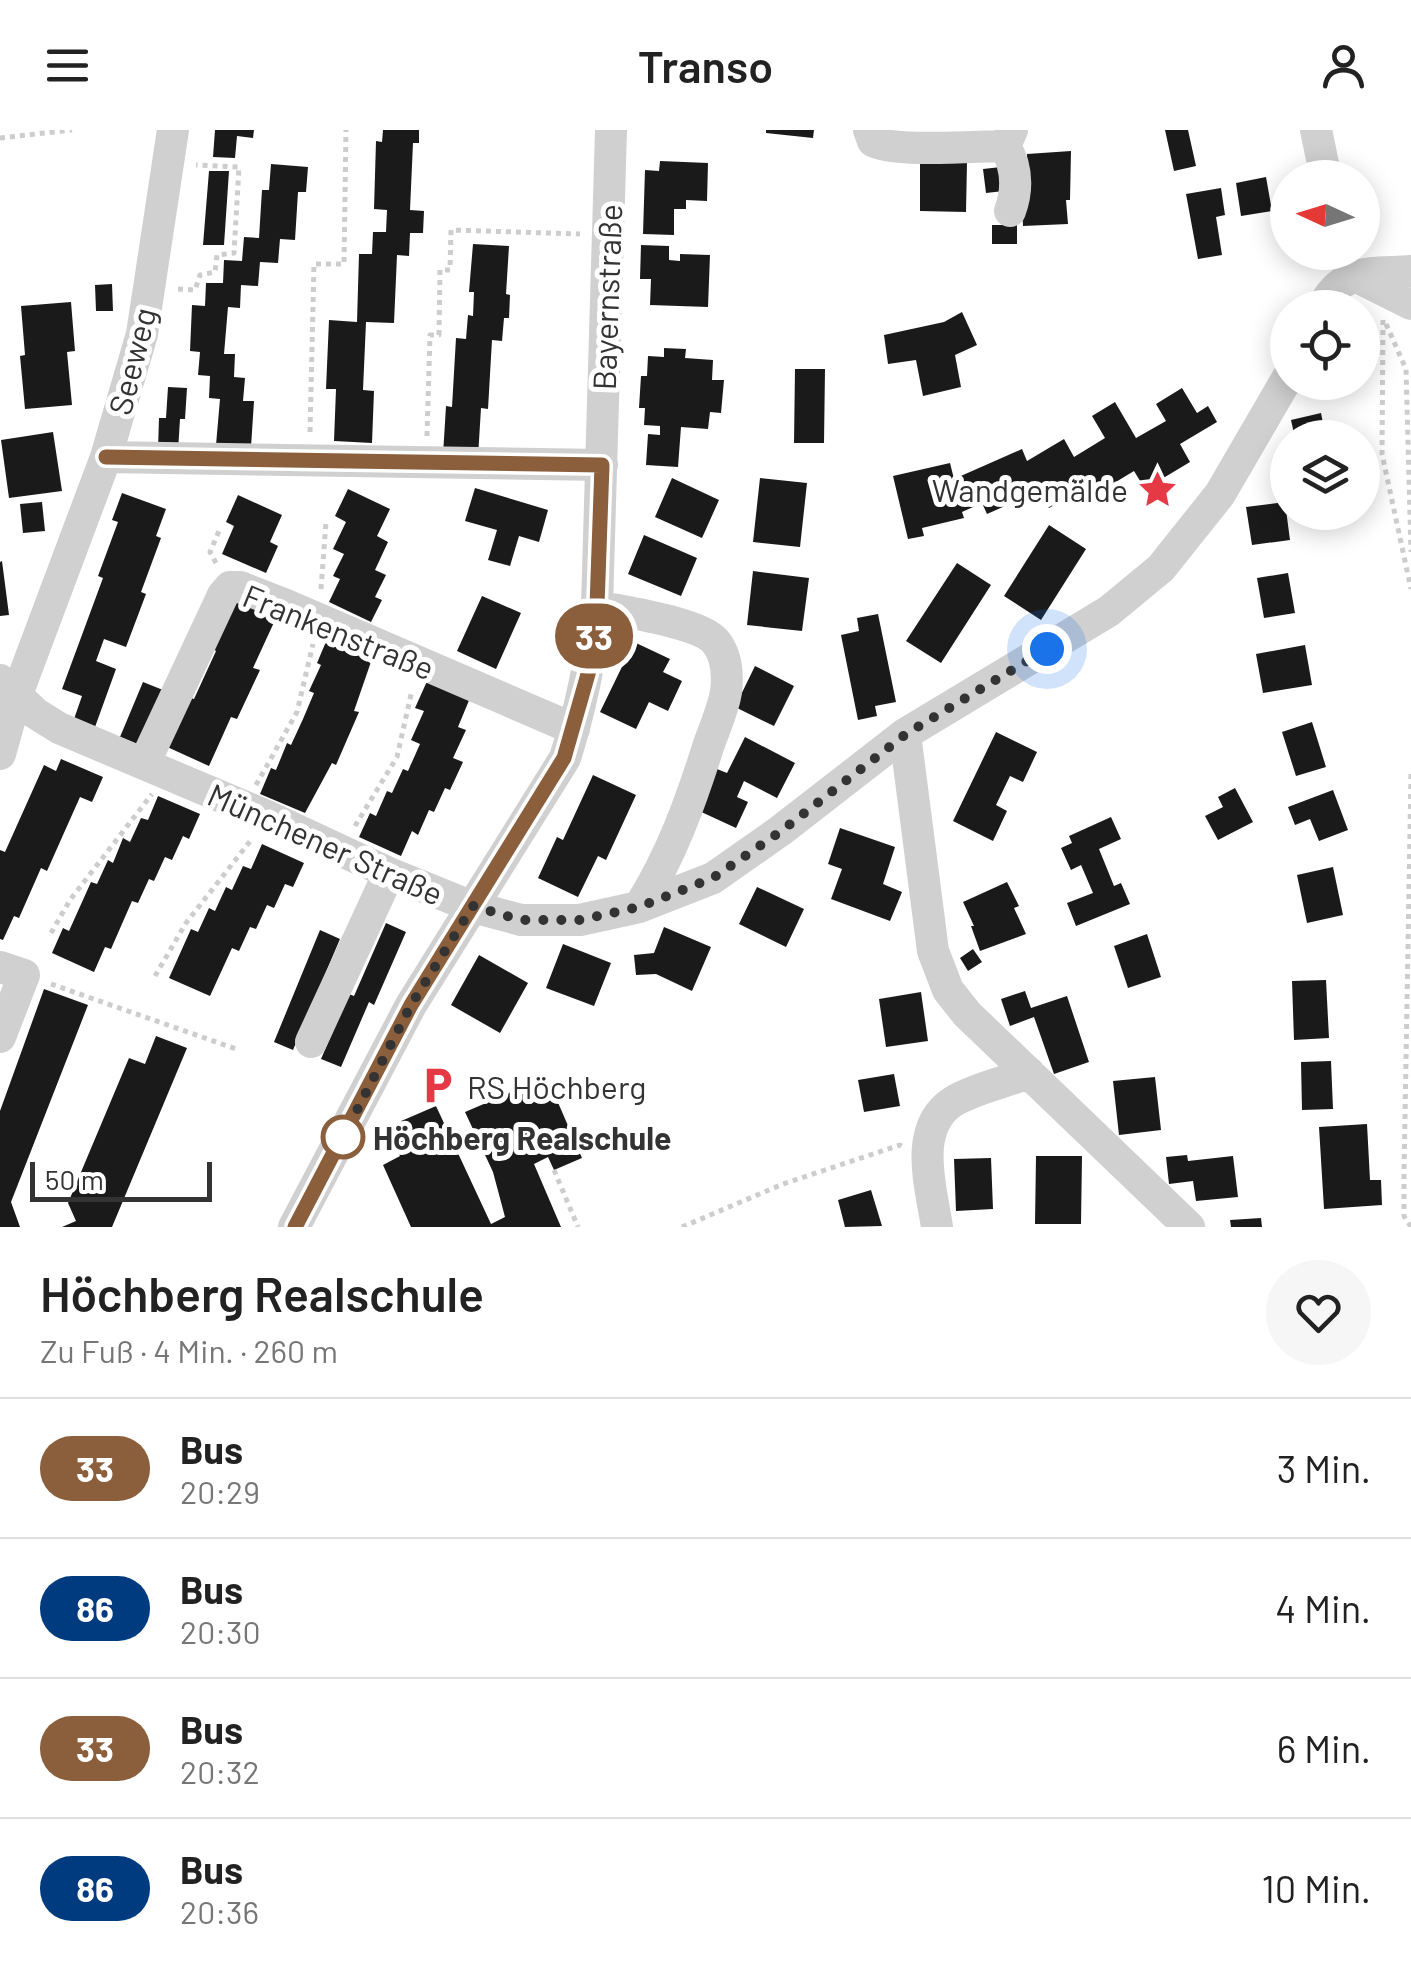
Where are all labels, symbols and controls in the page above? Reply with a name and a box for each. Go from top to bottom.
icon: menu [40,38,95,93]
text: Transo [638,38,773,92]
icon: person [1316,38,1371,93]
north arrow [1270,160,1380,270]
map controls [1270,160,1380,530]
street label: Bayernstraße [584,203,628,391]
button: locate [1270,290,1380,400]
street label: Seeweg [99,303,163,419]
button: layers [1270,420,1380,530]
place icon: Wandgemälde [1137,468,1179,510]
place label: Wandgemälde [932,470,1128,508]
street label: Frankenstraße [238,575,440,687]
line badge: 33 [549,604,639,668]
text: 33 [575,615,613,657]
your location [1022,624,1072,674]
street label: Münchener Straße [203,774,449,912]
parking icon: RS Höchberg [416,1065,458,1107]
place label: RS Höchberg [467,1067,646,1105]
marker: Höchberg Realschule [322,1116,364,1158]
place label: Höchberg Realschule [373,1118,671,1156]
scale bar [30,1157,212,1202]
text: 50 m [45,1162,104,1196]
button: heart [1266,1260,1371,1365]
text: Höchberg Realschule [40,1264,484,1322]
text: Zu Fuß · 4 Min. · 260 m [40,1331,338,1369]
text: Bus [180,1426,243,1472]
text: 3 Min. [1277,1445,1371,1491]
text: 33 [76,1447,114,1489]
text: 20:29 [180,1472,260,1510]
text: Bus [180,1566,243,1612]
text: 4 Min. [1275,1585,1371,1631]
text: 86 [76,1587,114,1629]
text: 20:30 [180,1612,261,1650]
text: Bus [180,1706,243,1752]
text: 6 Min. [1277,1725,1371,1771]
text: 33 [76,1727,114,1769]
text: 20:32 [180,1752,260,1790]
text: Bus [180,1846,243,1892]
text: 10 Min. [1262,1865,1371,1911]
text: 86 [76,1867,114,1909]
text: 20:36 [180,1892,259,1930]

